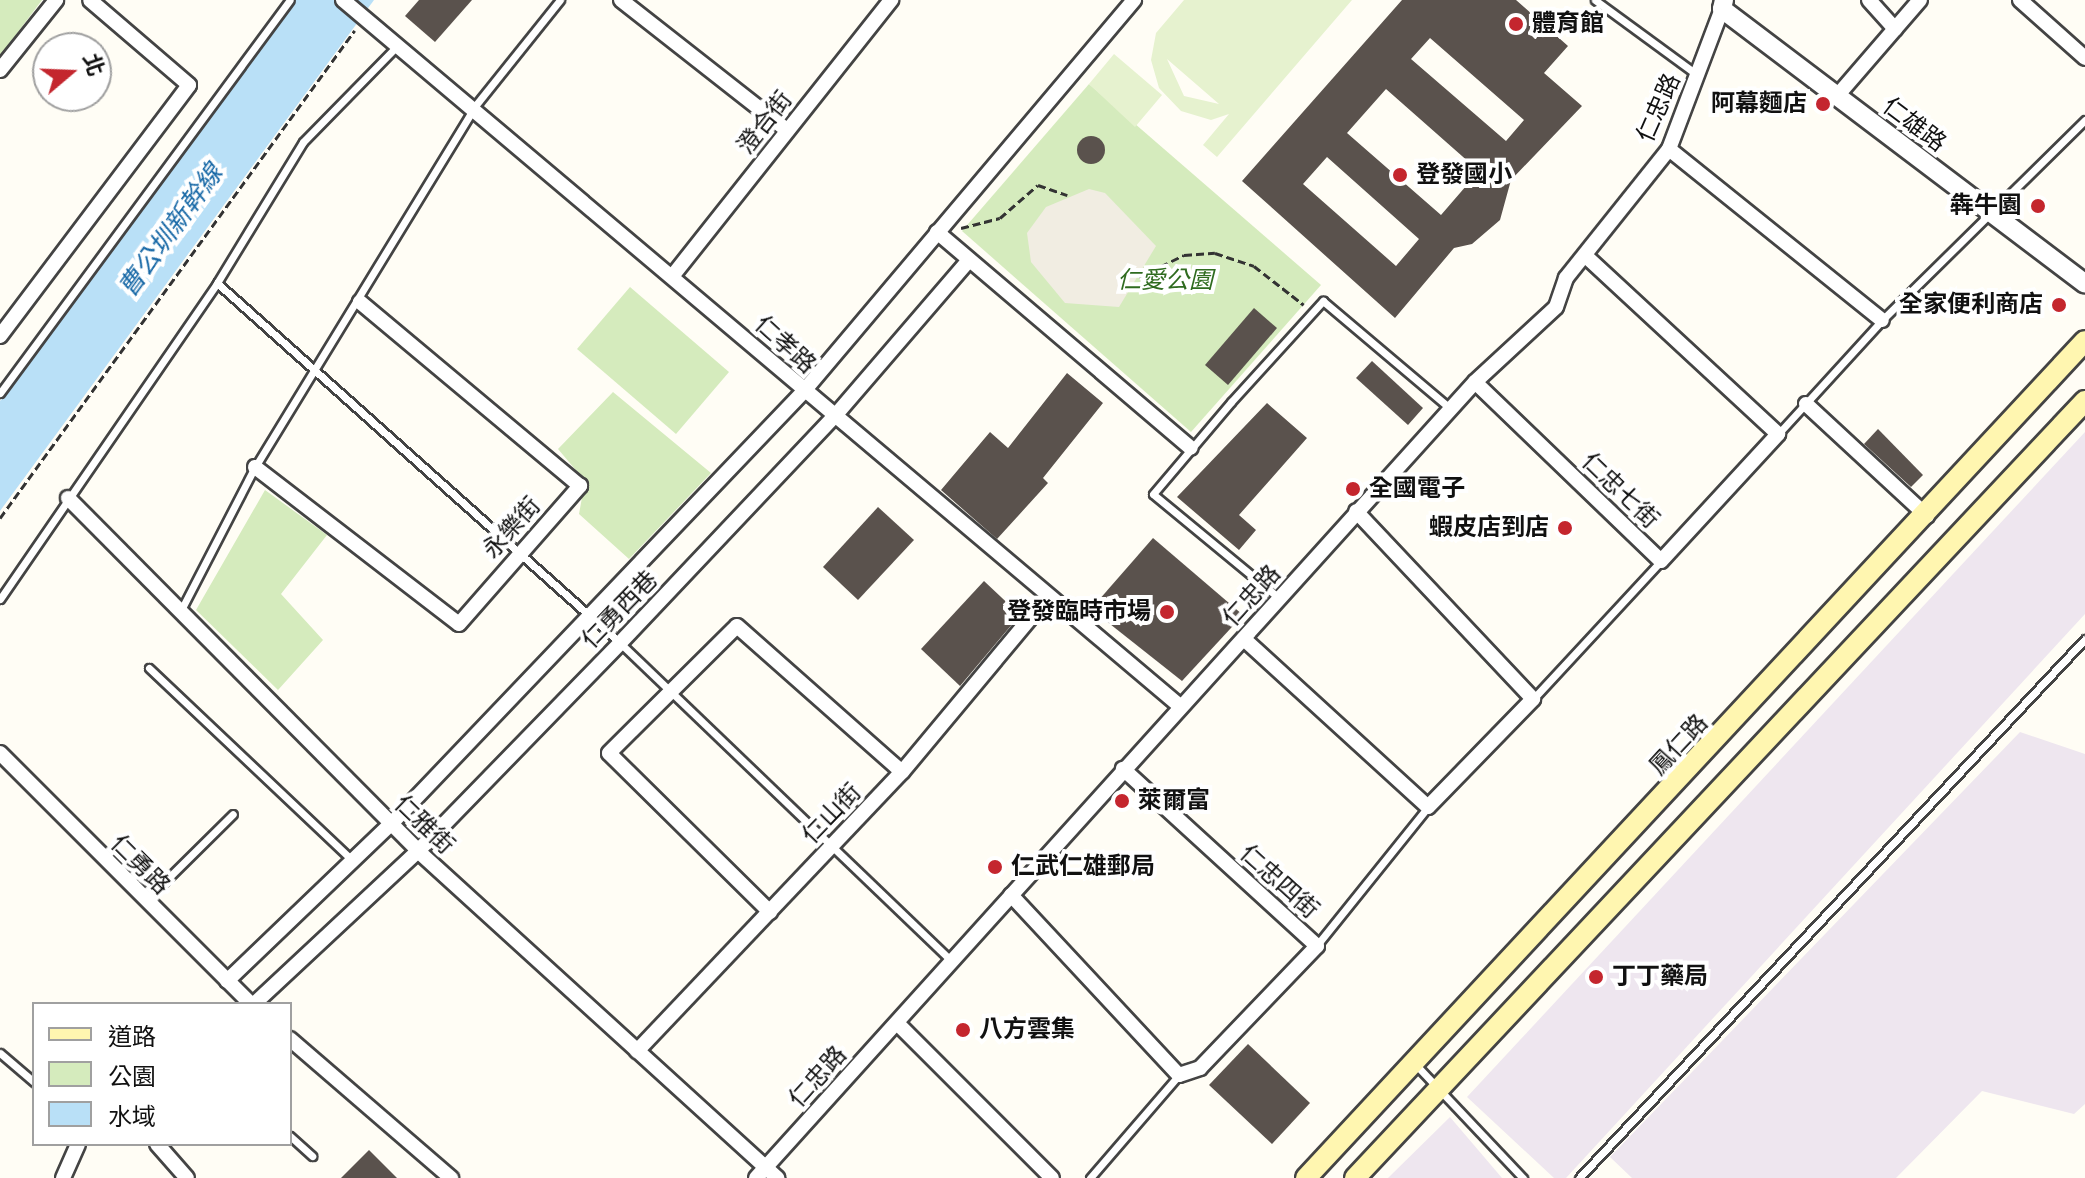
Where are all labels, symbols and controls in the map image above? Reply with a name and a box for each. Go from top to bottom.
place label: 體育館 [1532,10,1604,38]
marker: 體育館 [1507,15,1525,33]
north arrow [32,32,112,112]
text: 北 [77,50,110,79]
street label: 仁忠路 [1631,69,1687,147]
street label: 澄合街 [731,86,799,160]
place label: 阿幕麵店 [1711,90,1807,118]
street label: 仁雄路 [1877,92,1951,158]
marker: 阿幕麵店 [1814,95,1832,113]
water label: 曹公圳新幹線 [113,159,229,303]
place label: 登發國小 [1416,161,1512,189]
marker: 登發國小 [1391,166,1409,184]
place label: 犇牛園 [1950,192,2022,220]
marker: 犇牛園 [2029,197,2047,215]
park label: 仁愛公園 [1117,267,1213,295]
place label: 全家便利商店 [1899,291,2043,319]
marker: 全家便利商店 [2050,296,2068,314]
street label: 仁孝路 [749,310,821,380]
street label: 仁忠七街 [1575,447,1665,535]
place label: 全國電子 [1369,475,1465,503]
marker: 全國電子 [1344,480,1362,498]
street label: 永樂街 [477,492,547,564]
place label: 蝦皮店到店 [1429,514,1549,542]
marker: 蝦皮店到店 [1556,519,1574,537]
street label: 仁忠路 [1217,560,1287,632]
street label: 仁勇西巷 [576,565,664,655]
place label: 登發臨時市場 [1007,598,1151,626]
marker: 登發臨時市場 [1158,603,1176,621]
street label: 鳳仁路 [1644,709,1714,781]
street label: 仁山街 [797,778,867,850]
place label: 萊爾富 [1138,787,1210,815]
street label: 仁雅街 [388,790,460,860]
marker: 萊爾富 [1113,792,1131,810]
street label: 仁勇路 [104,829,176,901]
street label: 仁忠四街 [1234,839,1324,925]
place label: 仁武仁雄郵局 [1011,853,1155,881]
marker: 仁武仁雄郵局 [986,858,1004,876]
place label: 丁丁藥局 [1612,963,1708,991]
marker: 丁丁藥局 [1587,968,1605,986]
legend [32,1002,292,1146]
place label: 八方雲集 [979,1016,1075,1044]
marker: 八方雲集 [954,1021,972,1039]
text: 道路 [108,1023,156,1051]
street label: 仁忠路 [783,1041,853,1113]
text: 公園 [108,1063,156,1091]
text: 水域 [108,1103,156,1131]

